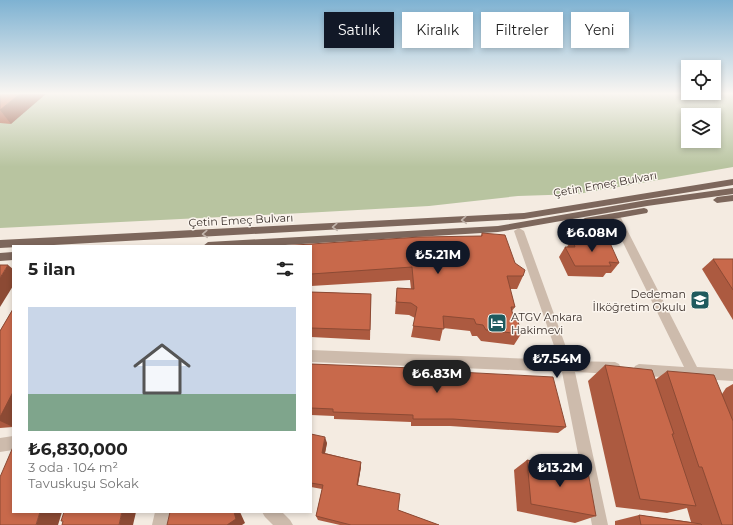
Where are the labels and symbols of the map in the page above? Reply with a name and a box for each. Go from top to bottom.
street label: Çetin Emeç Bulvarı [552,168,658,200]
street label: Çetin Emeç Bulvarı [188,210,294,230]
one-way arrow [461,216,467,225]
pin: ₺6.08M [559,219,625,253]
one-way arrow [332,223,338,231]
one-way arrow [202,229,208,238]
pin: ₺5.21M [405,241,471,275]
place label: Dedeman İlköğretim Okulu [593,287,686,314]
school or university icon: Dedeman İlköğretim Okulu [689,289,711,311]
place label: ATGV Ankara Hakimevi [511,310,583,337]
hotel icon: ATGV Ankara Hakimevi [486,312,508,334]
pin: ₺7.54M [524,345,590,379]
pin: ₺6.83M [404,360,470,394]
pin: ₺13.2M [527,454,593,488]

